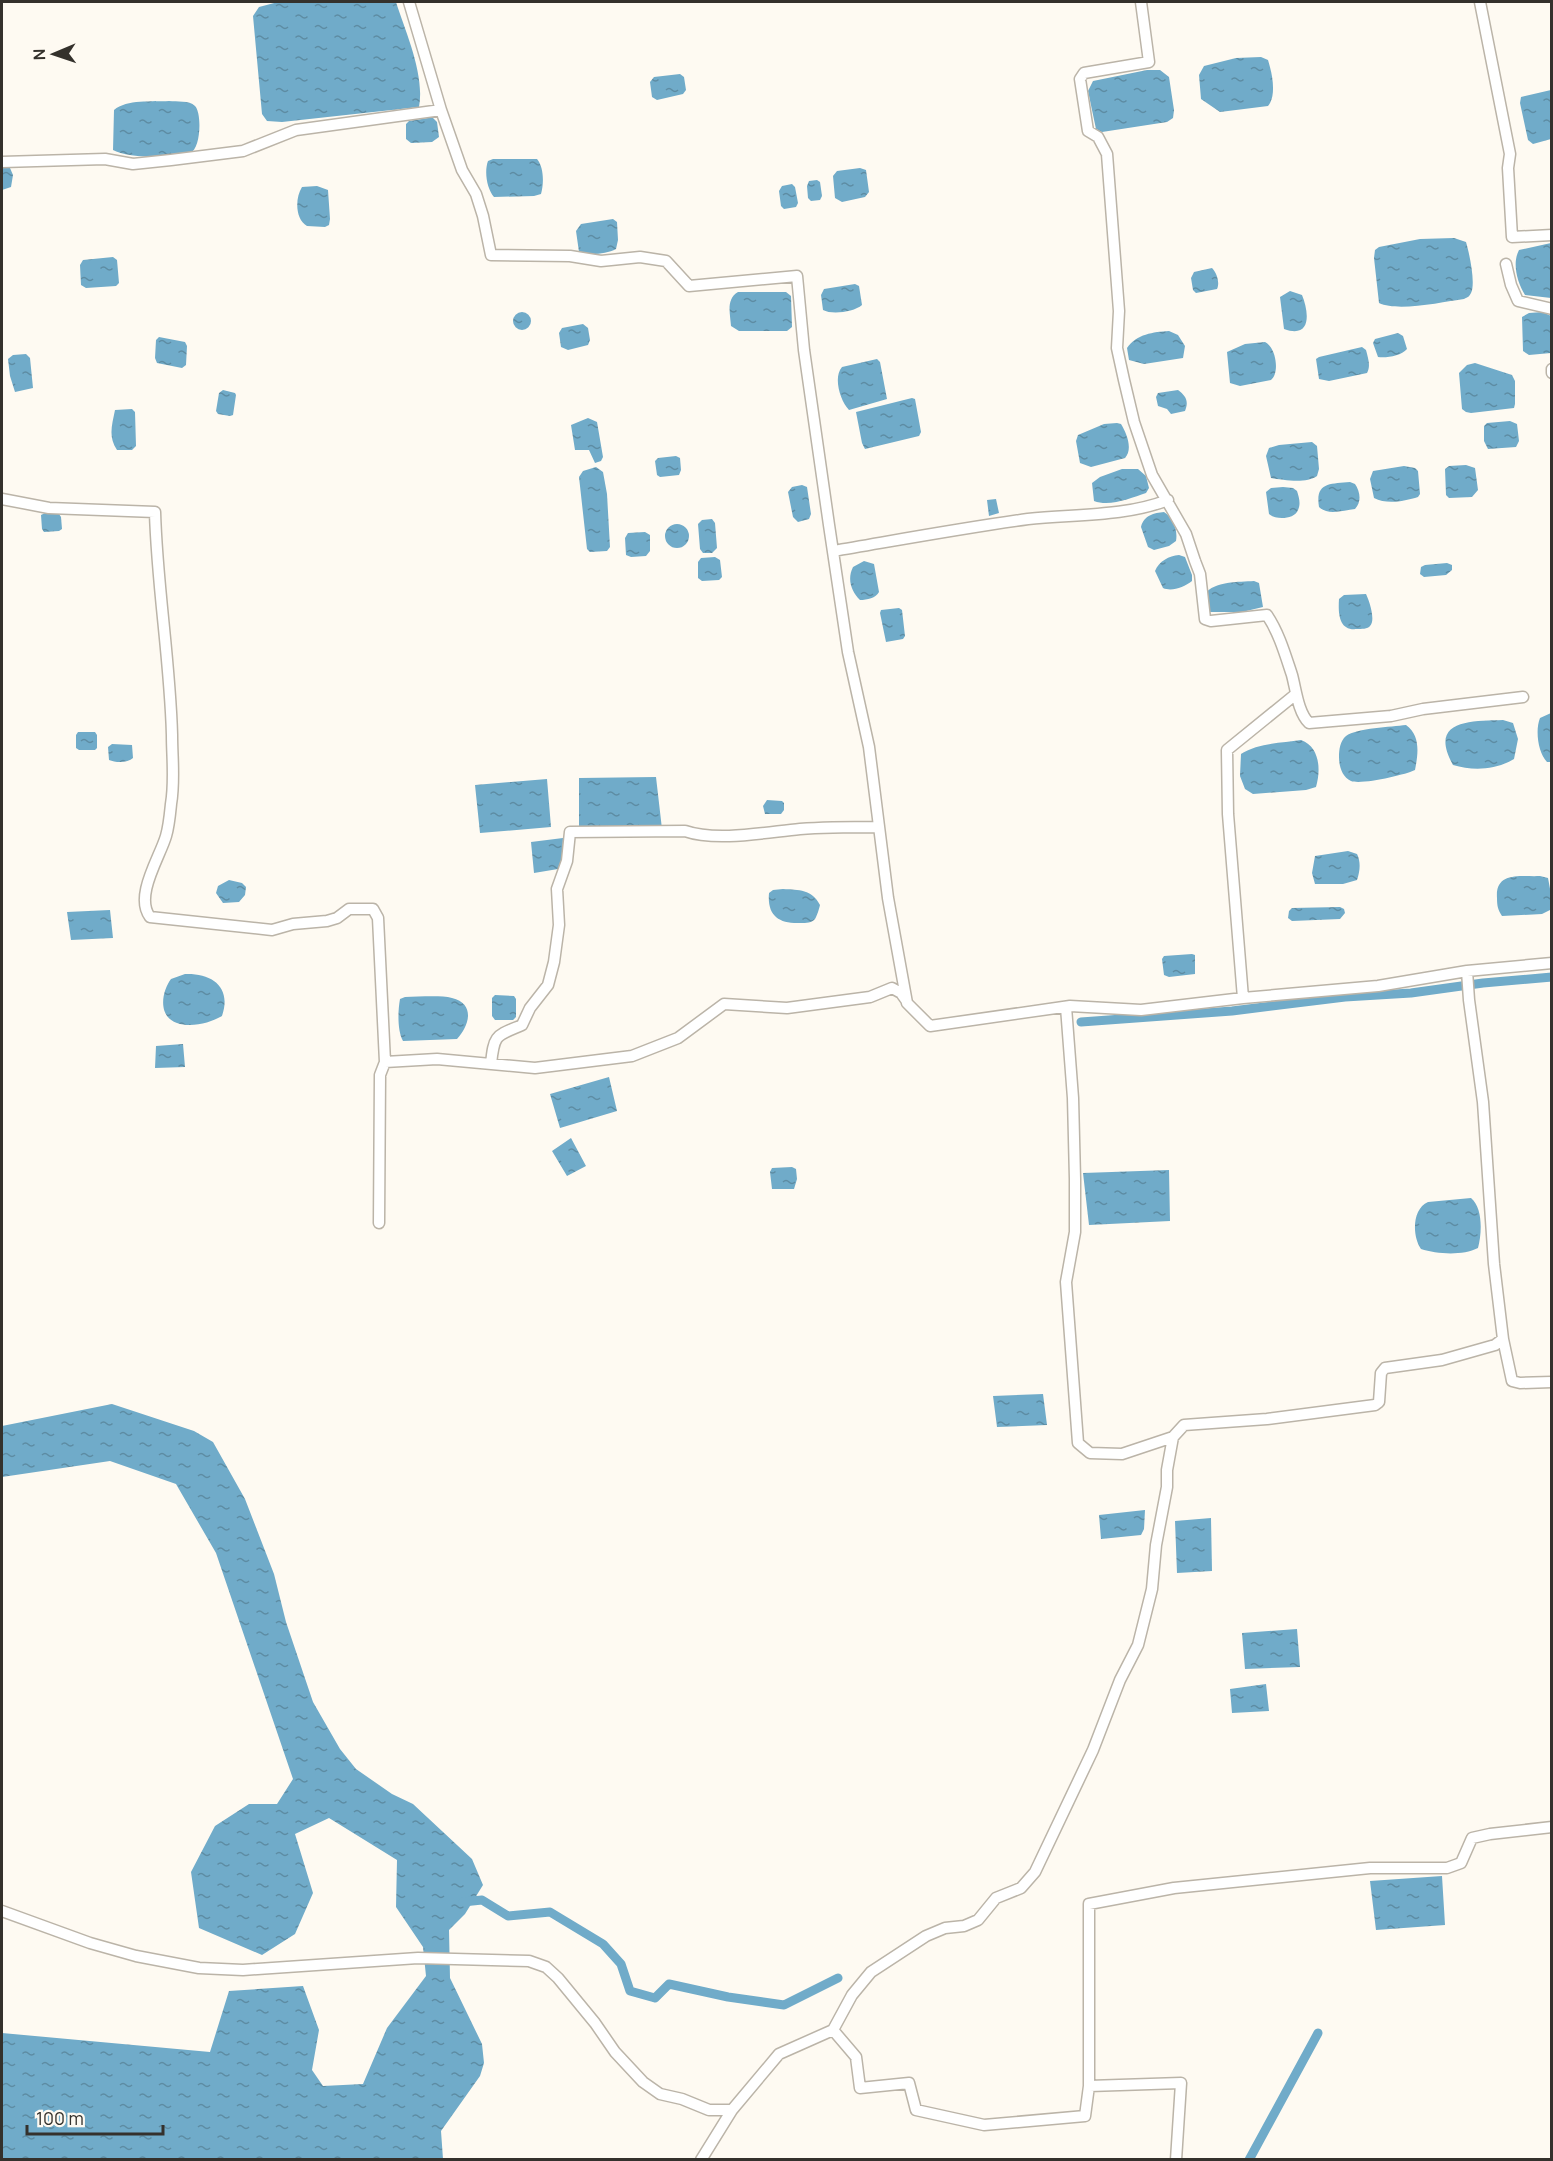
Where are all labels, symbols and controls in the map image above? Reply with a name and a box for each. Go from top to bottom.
north arrow [24,24,84,84]
text: N [28,48,50,61]
scale bar [27,2098,164,2136]
text: 100 m [36,2106,84,2130]

